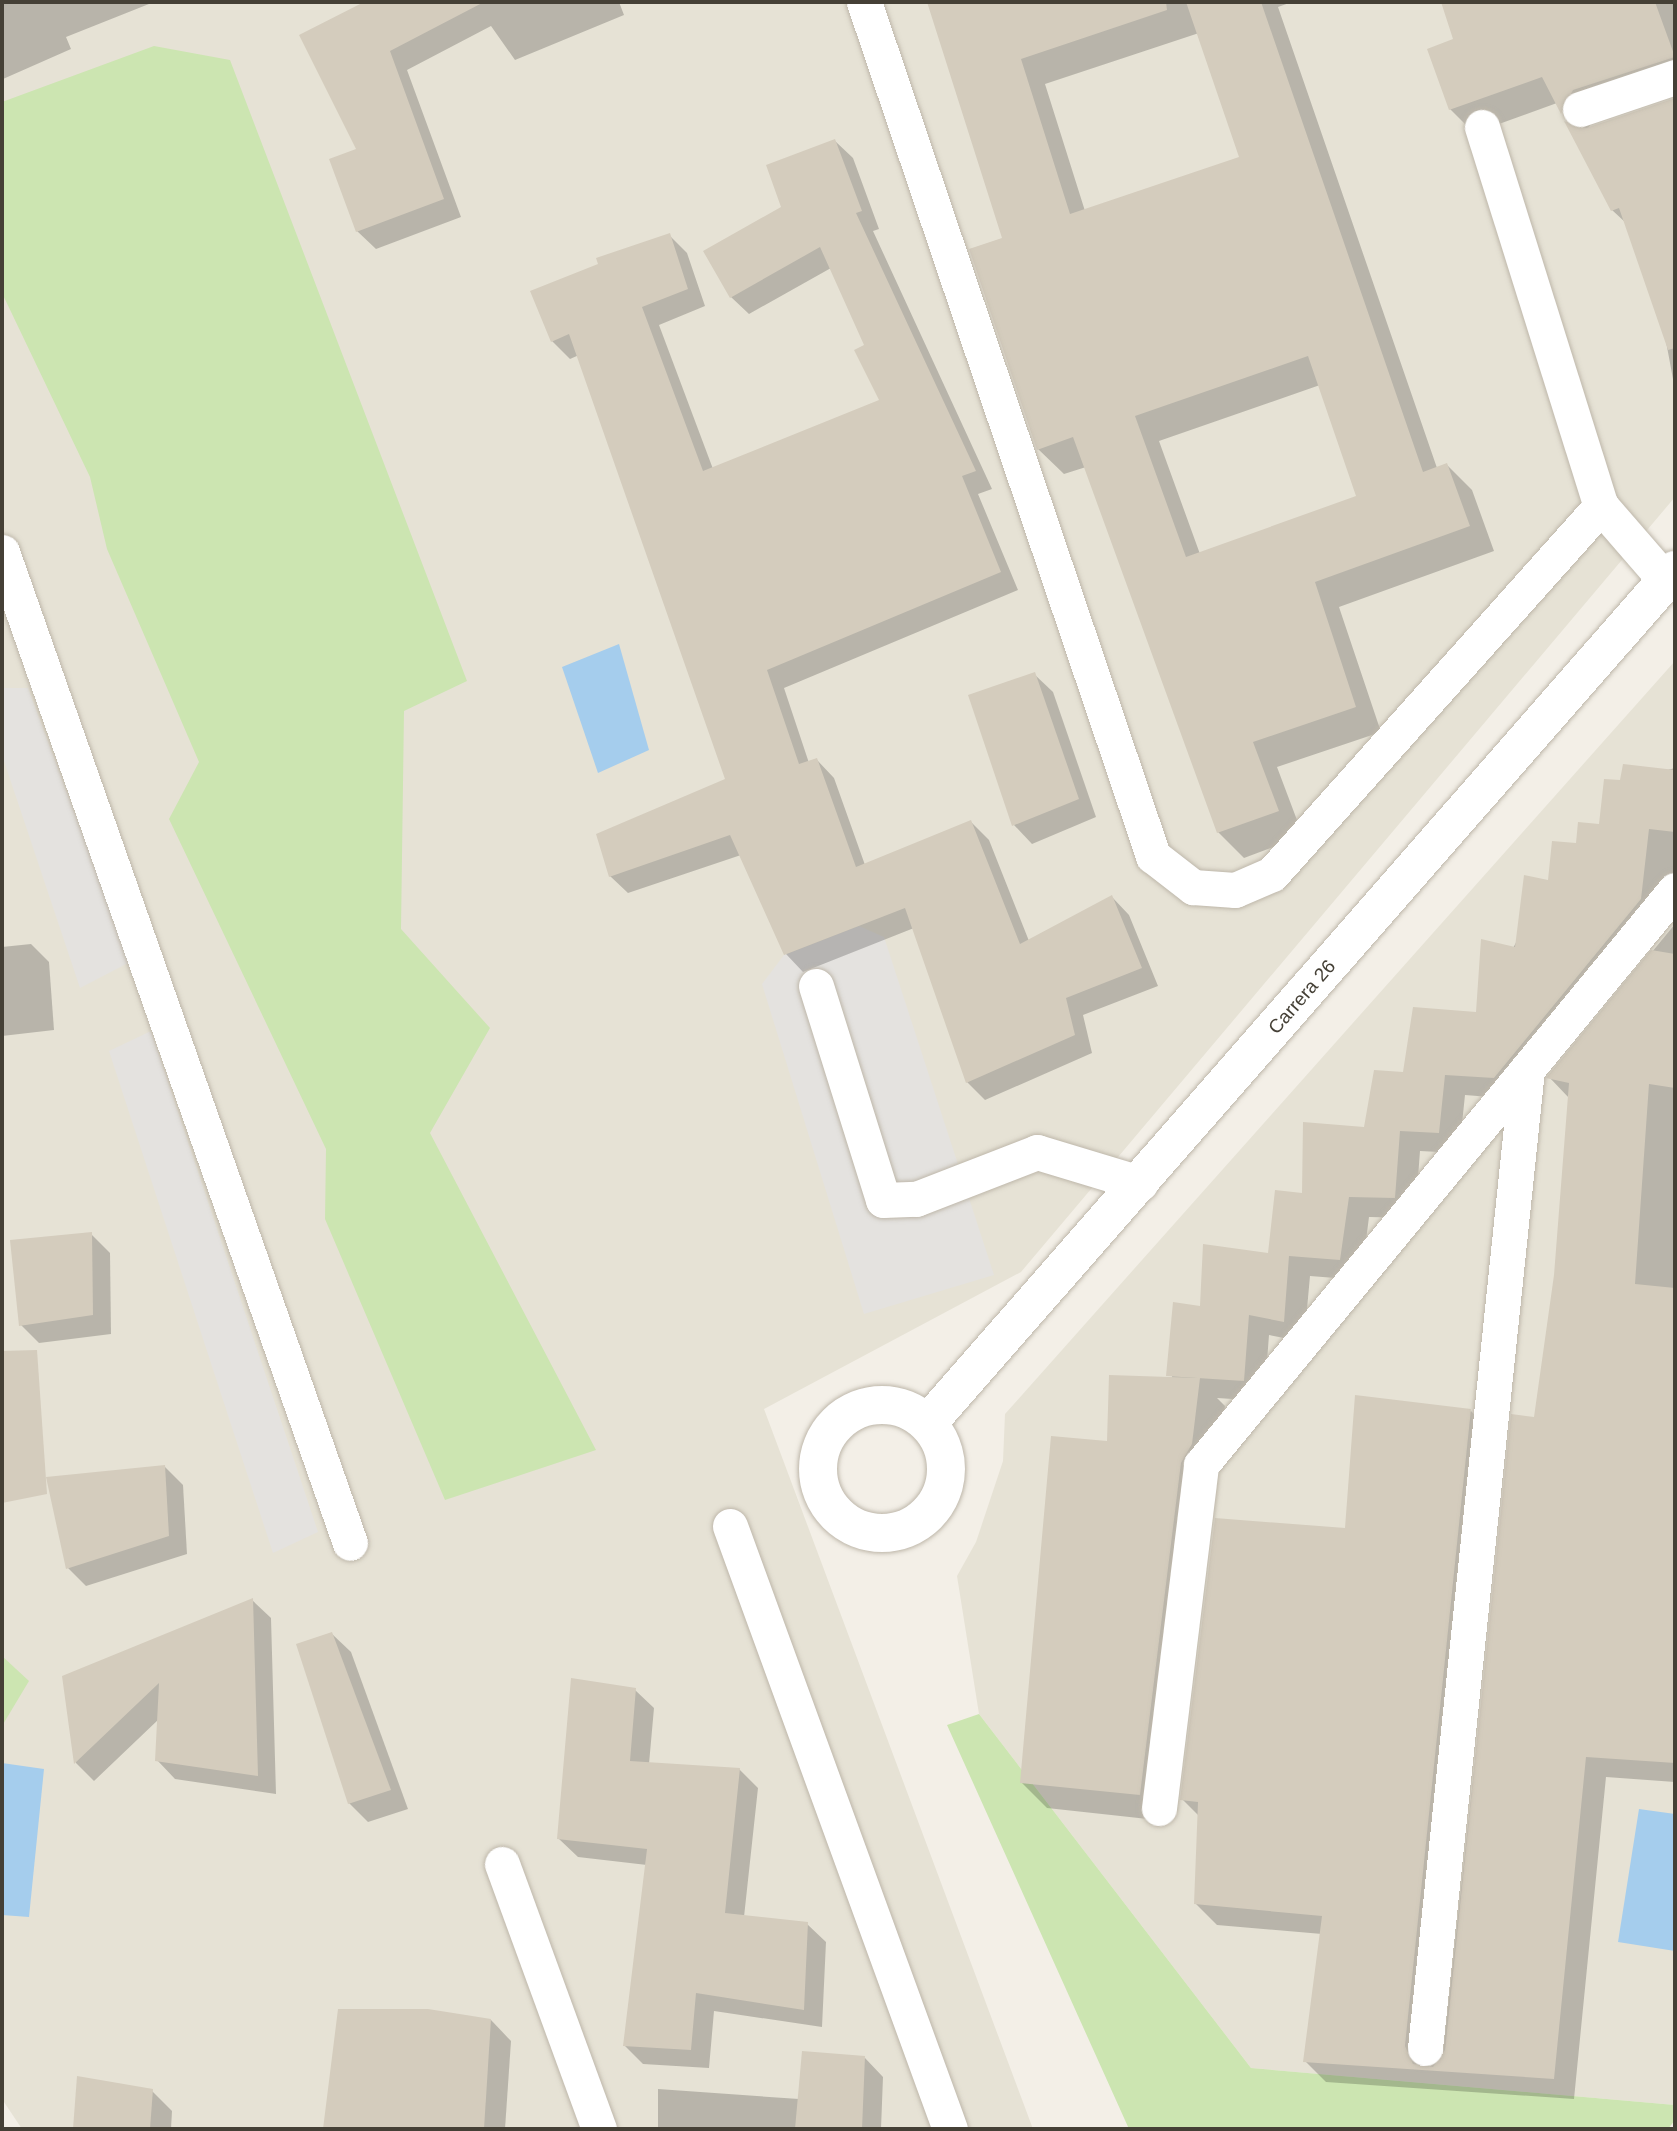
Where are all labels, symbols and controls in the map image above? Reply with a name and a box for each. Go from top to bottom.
street label: Carrera 26 [1264,955,1340,1039]

